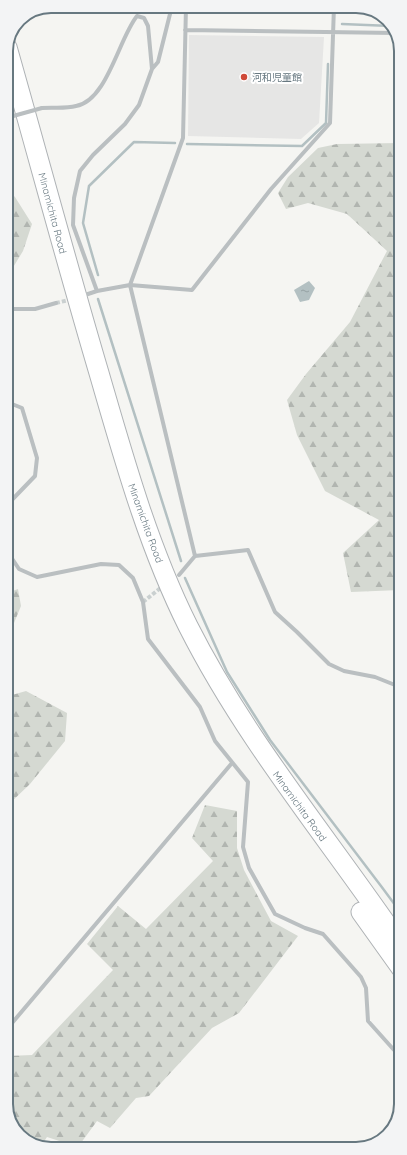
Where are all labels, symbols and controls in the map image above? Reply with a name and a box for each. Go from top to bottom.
place label: 河和児童館 [252,71,302,84]
marker: 河和児童館 [239,72,249,82]
street label: Minamichita Road [35,171,70,255]
street label: Minamichita Road [125,482,166,565]
street label: Minamichita Road [270,769,329,844]

